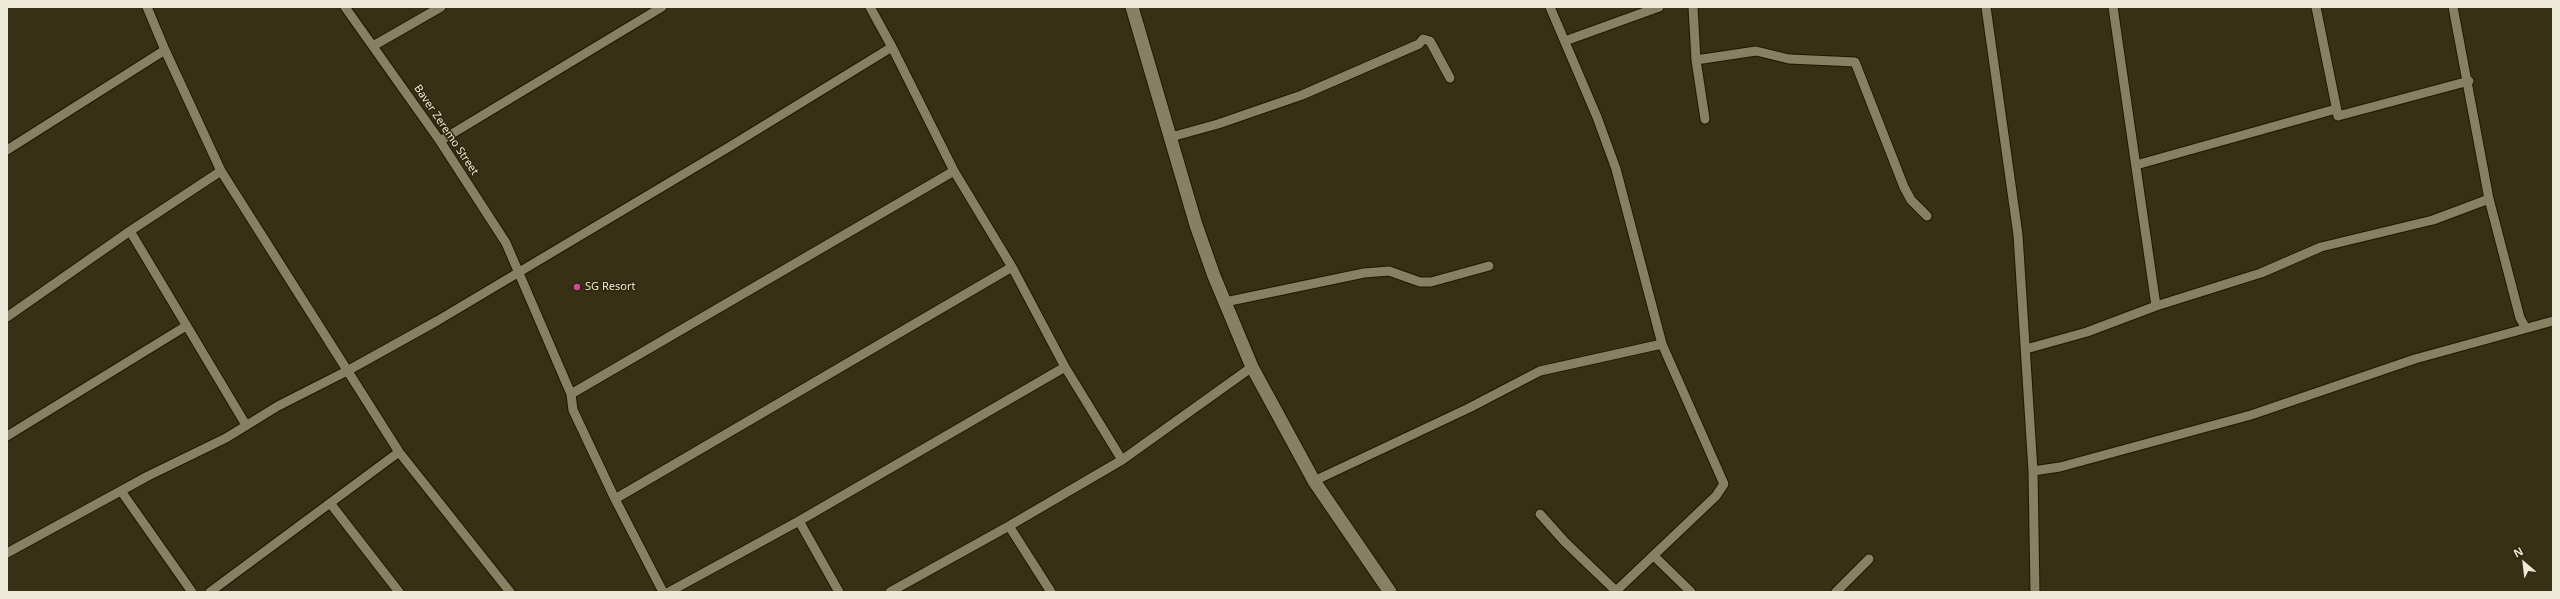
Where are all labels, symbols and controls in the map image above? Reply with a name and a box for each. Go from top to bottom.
street label: Baver Zeremo Street [411,82,481,178]
place label: SG Resort [585,280,635,294]
marker: SG Resort [572,282,582,292]
north arrow [2504,543,2544,583]
text: N [2511,543,2526,561]

